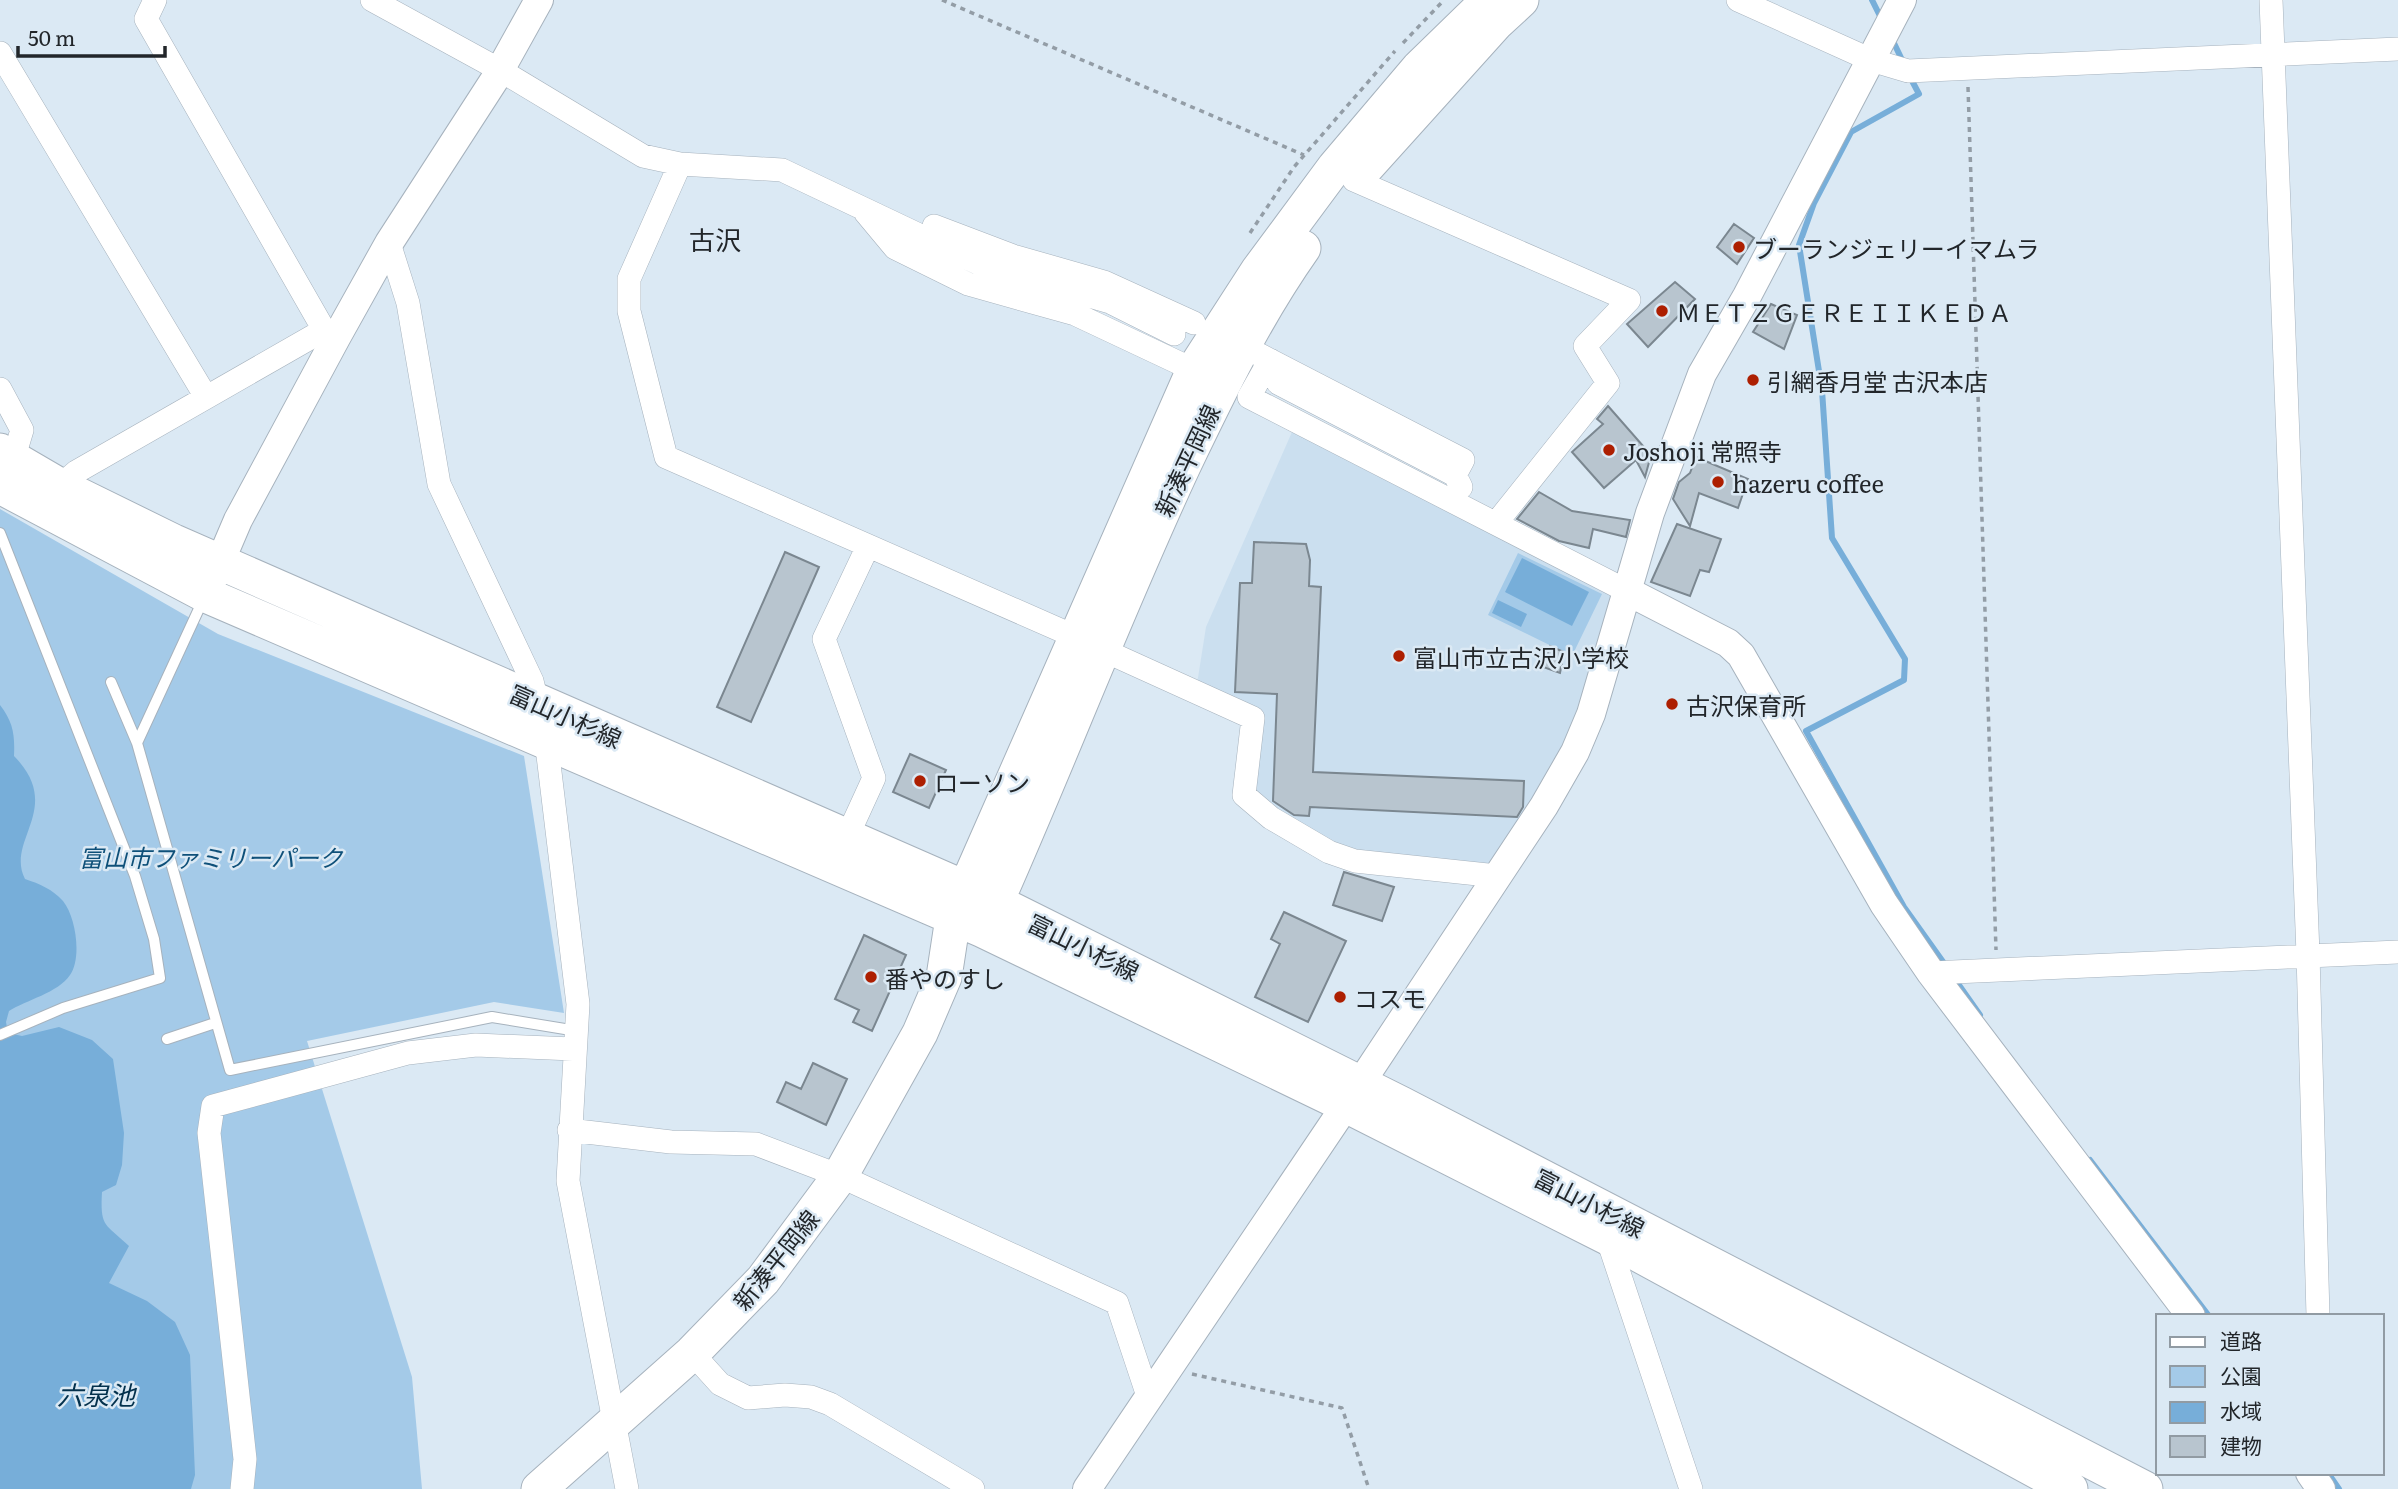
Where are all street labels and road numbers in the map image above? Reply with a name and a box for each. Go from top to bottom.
street label: 新湊平岡線 [1145,398,1227,522]
street label: 富山小杉線 [504,675,628,755]
street label: 富山小杉線 [1022,904,1146,988]
street label: 富山小杉線 [1529,1159,1651,1245]
street label: 新湊平岡線 [724,1201,826,1317]

